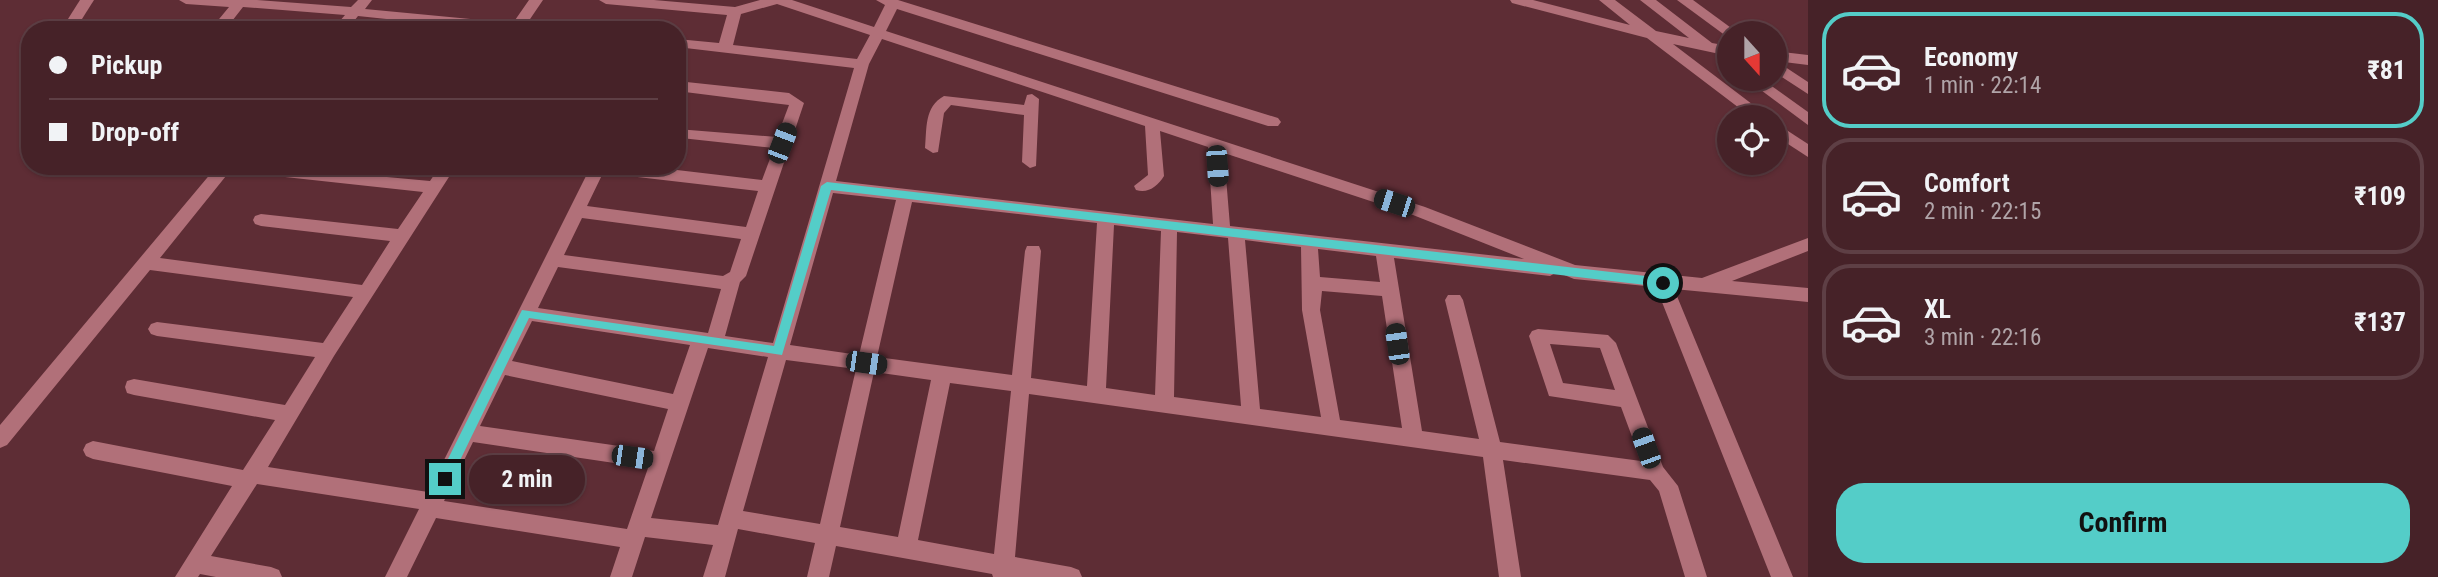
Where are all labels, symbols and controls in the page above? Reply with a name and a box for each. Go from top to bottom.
north arrow [1717,21,1787,91]
map controls [1717,21,1787,175]
icon: car [1840,39,1903,102]
text: Economy [1924,42,2018,72]
text: Pickup [91,50,162,80]
text: ₹81 [2367,55,2406,85]
text: 1 min · 22:14 [1924,72,2041,99]
button: locate [1717,105,1787,175]
text: Drop-off [91,117,179,147]
car [765,120,800,166]
car [1206,144,1229,188]
icon: car [1840,165,1903,228]
text: Comfort [1924,168,2010,198]
text: ₹109 [2354,181,2406,211]
car [1371,187,1418,219]
text: 2 min · 22:15 [1924,198,2041,225]
route start [1647,267,1679,299]
icon: car [1840,291,1903,354]
text: XL [1924,294,1951,324]
text: ₹137 [2354,307,2406,337]
car [1384,322,1411,366]
text: 3 min · 22:16 [1924,324,2041,351]
car [844,350,889,376]
car [1629,425,1664,471]
car [610,444,655,470]
callout: 2 min [470,454,585,504]
route end [429,463,461,495]
text: 2 min [501,466,553,493]
button: Confirm [1836,483,2410,563]

